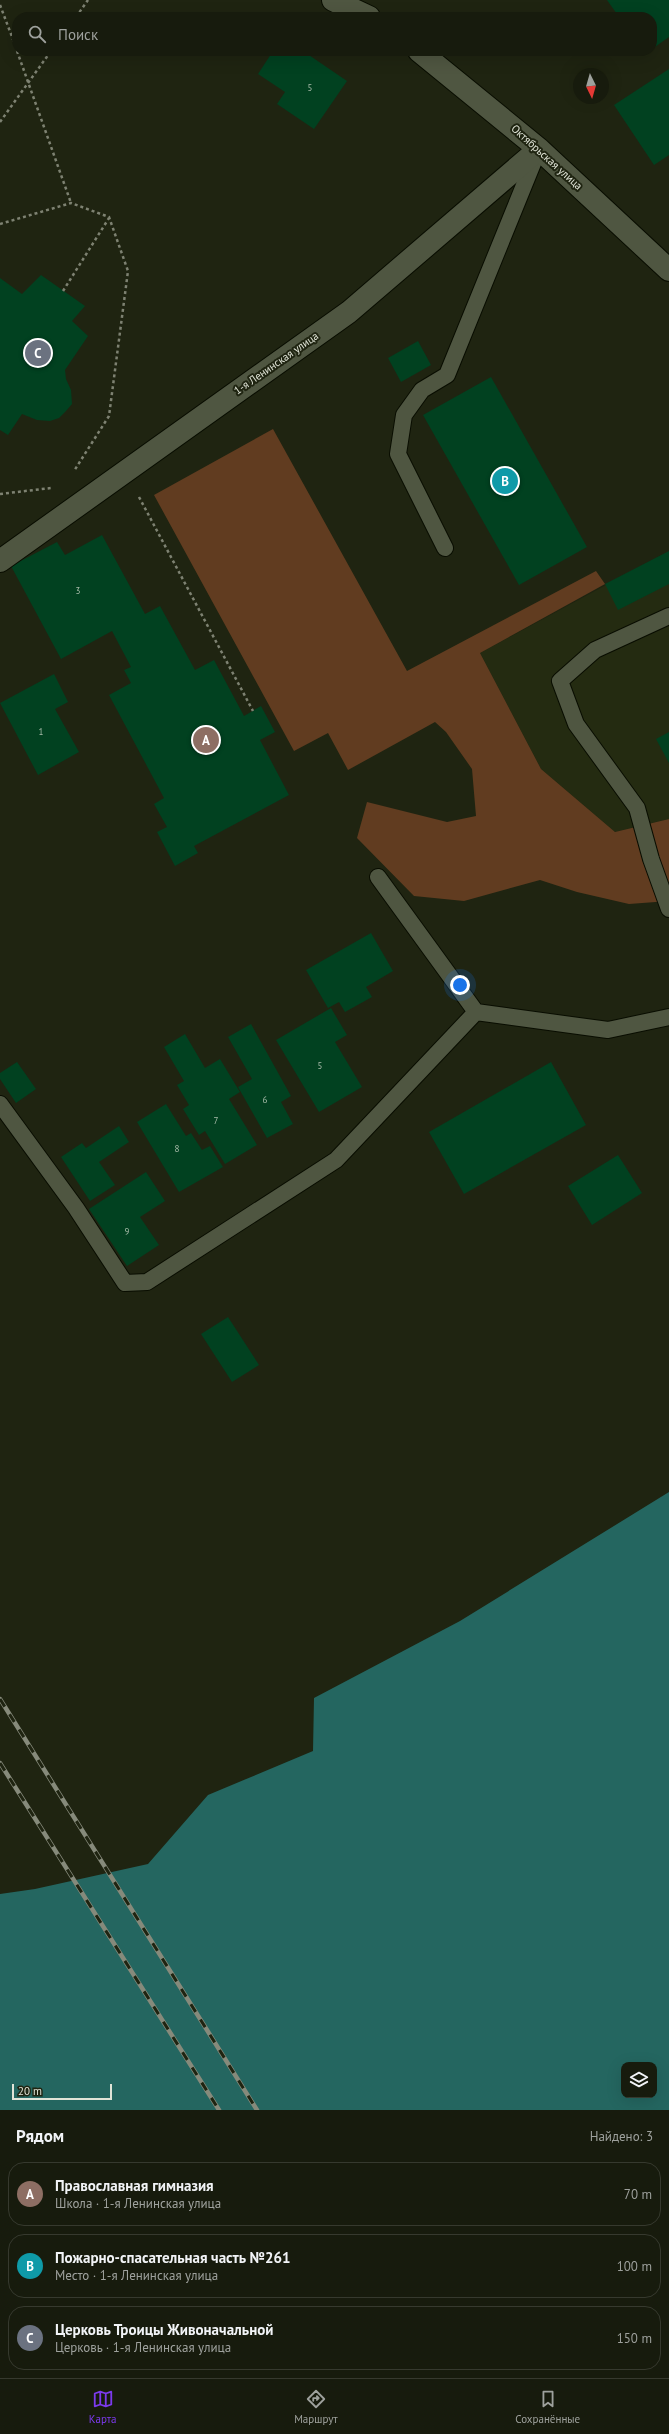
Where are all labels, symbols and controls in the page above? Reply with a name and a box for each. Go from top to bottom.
search box [12,12,657,56]
icon: search [26,23,48,45]
text: Поиск [58,25,98,44]
north arrow [573,68,609,104]
house number: 5 [308,82,313,93]
street label: Октябрьская улица [508,121,586,193]
street label: 1-я Ленинская улица [231,329,321,397]
pin: C [25,338,51,368]
pin: B [492,466,518,496]
house number: 3 [76,585,81,596]
pin: A [193,725,219,755]
house number: 1 [39,726,44,737]
your location [450,975,470,995]
house number: 5 [318,1060,323,1071]
house number: 6 [263,1094,268,1105]
house number: 7 [214,1115,219,1126]
house number: 8 [175,1143,180,1154]
house number: 9 [125,1226,130,1237]
map controls [621,2062,657,2098]
button: layers [621,2062,657,2098]
scale bar [12,2082,112,2101]
text: 20 m [18,2084,42,2098]
text: Рядом [16,2125,64,2147]
text: Найдено: 3 [590,2128,653,2145]
text: Православная гимназия [55,2176,214,2195]
text: A [26,2186,34,2203]
text: 70 m [624,2186,652,2203]
text: Школа · 1-я Ленинская улица [55,2195,221,2212]
text: Пожарно-спасательная часть №261 [55,2248,290,2267]
text: B [26,2258,34,2275]
text: 100 m [617,2258,652,2275]
text: Место · 1-я Ленинская улица [55,2267,218,2284]
text: Церковь Троицы Живоначальной [55,2320,273,2339]
text: C [26,2330,34,2347]
text: 150 m [617,2330,652,2347]
text: Церковь · 1-я Ленинская улица [55,2339,231,2356]
tab: Карта [89,2388,117,2426]
tab: Маршрут [294,2388,338,2426]
tab: Сохранённые [515,2388,580,2426]

